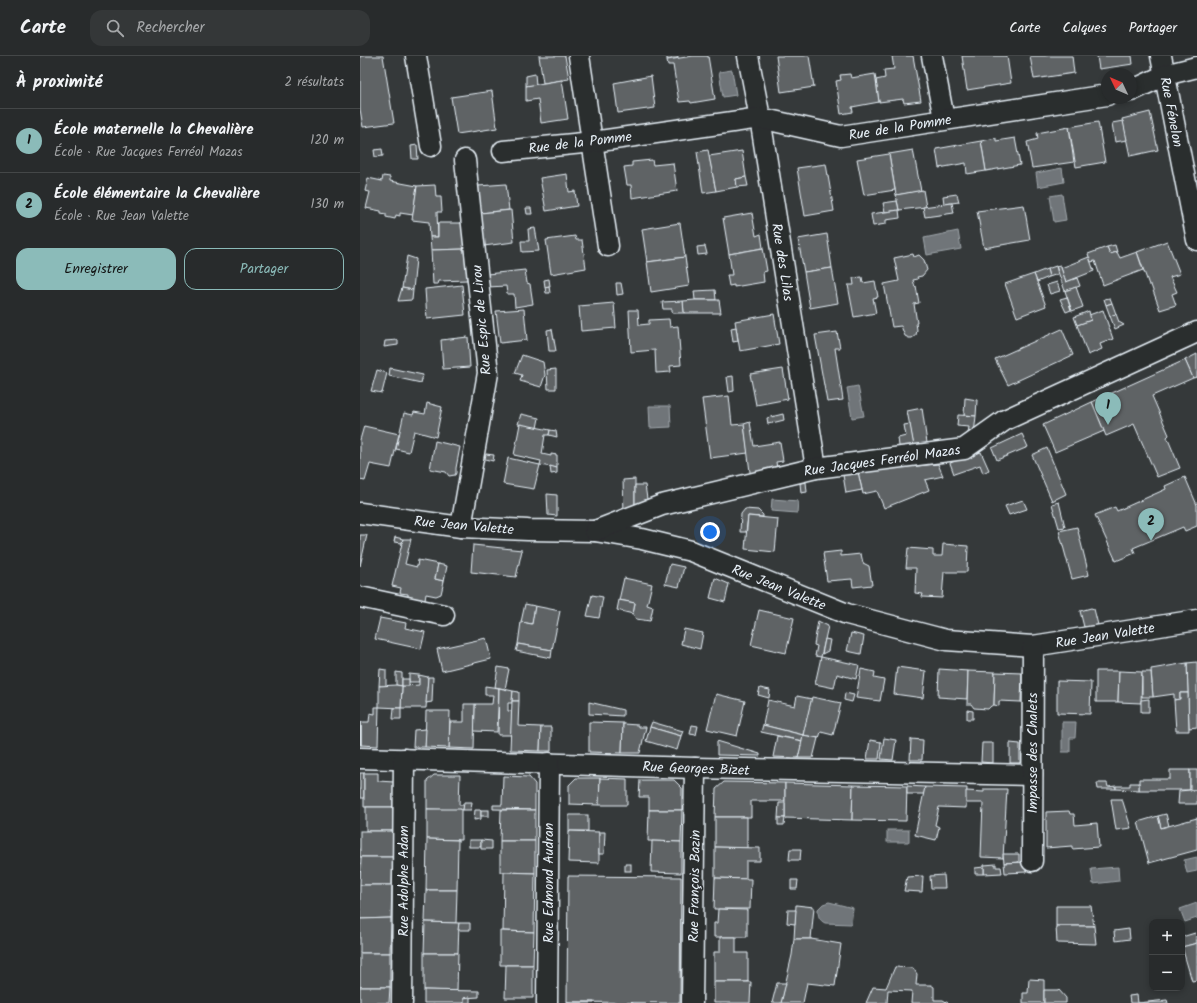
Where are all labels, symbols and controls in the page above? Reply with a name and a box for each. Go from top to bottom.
search box [90,10,370,46]
text: Carte [20,13,66,43]
text: Rechercher [136,16,205,40]
icon: search [104,17,126,39]
text: Carte [1009,17,1041,39]
text: Calques [1063,17,1107,39]
text: Partager [1129,17,1177,39]
north arrow [1101,68,1137,104]
text: À proximité [16,69,103,96]
text: 2 résultats [285,72,344,93]
street label: Rue Fénelon [1153,75,1189,149]
street label: Rue de la Pomme [847,109,954,147]
text: École maternelle la Chevalière [54,118,254,142]
street label: Rue de la Pomme [527,126,634,160]
text: 1 [27,130,31,151]
text: 120 m [310,130,344,151]
text: École · Rue Jacques Ferréol Mazas [54,142,243,163]
text: École élémentaire la Chevalière [54,182,260,206]
text: 2 [25,194,33,215]
text: 130 m [310,194,344,215]
text: École · Rue Jean Valette [54,206,189,227]
street label: Rue des Lilas [765,222,799,303]
button: Enregistrer [16,248,176,290]
button: Partager [184,248,344,290]
street label: Rue Espic de Lirou [466,264,498,376]
pin: 1 [1095,392,1121,425]
street label: Rue Jacques Ferréol Mazas [802,439,962,483]
pin: 2 [1138,508,1164,541]
street label: Rue Jean Valette [413,511,515,541]
your location [700,522,720,542]
street label: Rue Jean Valette [728,559,830,617]
street label: Rue Jean Valette [1054,617,1157,655]
street label: Impasse des Chalets [1022,692,1044,814]
street label: Rue Georges Bizet [642,756,751,782]
street label: Rue Edmond Audran [538,823,560,943]
street label: Rue Adolphe Adam [393,825,415,937]
street label: Rue François Bazin [683,829,707,943]
map controls [1149,919,1185,991]
button: + [1149,919,1185,955]
button: − [1149,955,1185,991]

